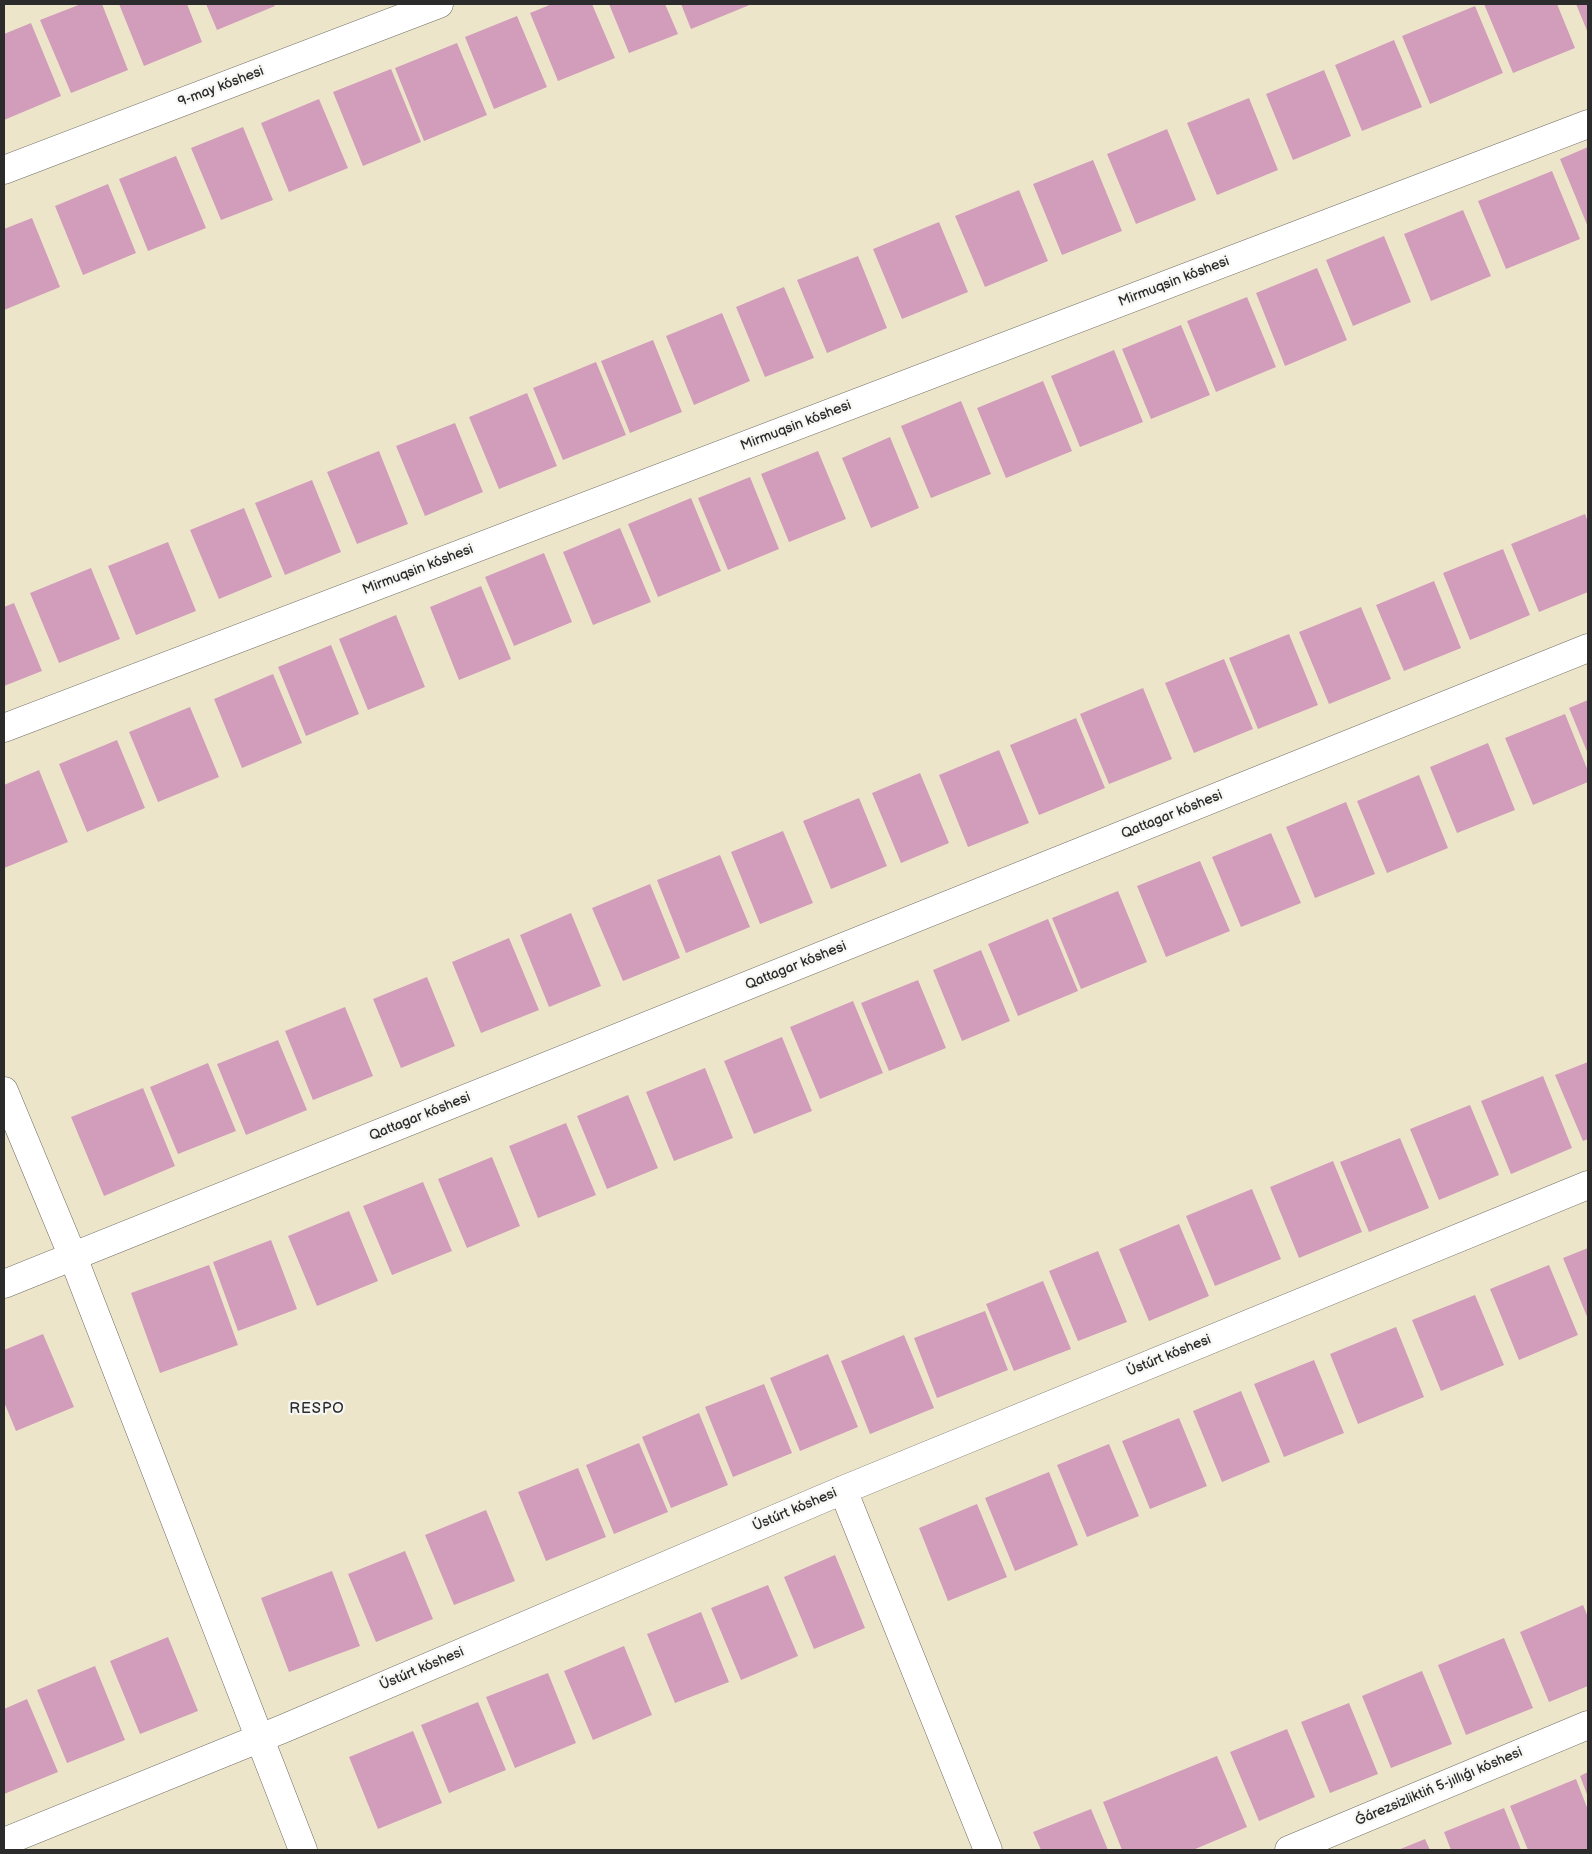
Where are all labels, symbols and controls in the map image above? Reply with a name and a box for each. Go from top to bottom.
street label: 9-may kóshesi [176,63,266,111]
street label: Mirmuqsin kóshesi [1116,253,1232,311]
street label: Mirmuqsin kóshesi [738,397,854,455]
street label: Mirmuqsin kóshesi [360,541,476,599]
street label: Qattagar kóshesi [1119,787,1225,843]
street label: Qattagar kóshesi [743,938,849,994]
street label: Qattagar kóshesi [367,1089,473,1145]
street label: Ústúrt kóshesi [1124,1331,1214,1381]
district label: RESPO [289,1400,345,1418]
street label: Ústúrt kóshesi [750,1485,840,1535]
street label: Ústúrt kóshesi [377,1644,467,1694]
street label: Ǵárezsizliktiń 5-jıllıǵı kóshesi [1353,1744,1525,1830]

